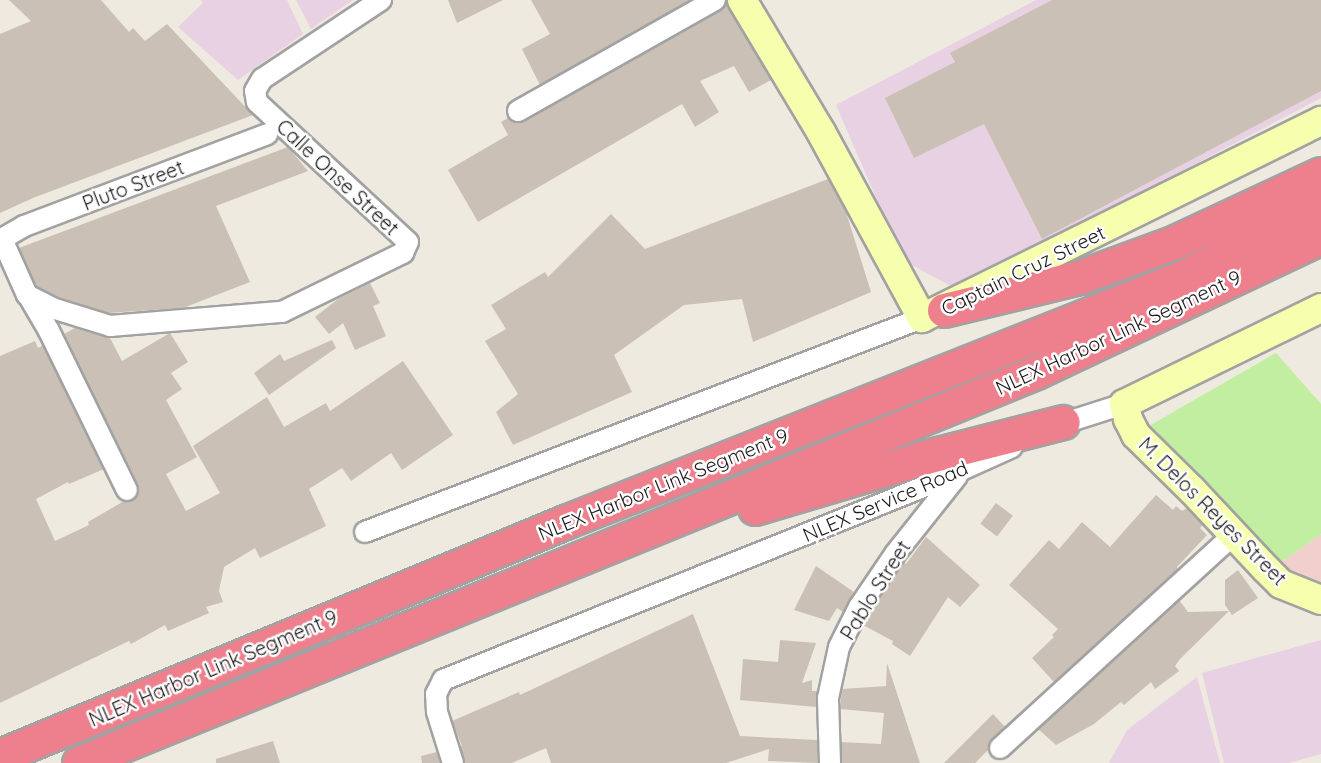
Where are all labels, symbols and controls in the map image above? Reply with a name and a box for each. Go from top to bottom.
street label: Calle Onse Street [272,114,404,240]
street label: Pluto Street [79,155,187,215]
street label: Captain Cruz Street [937,220,1109,320]
street label: NLEX Harbor Link Segment 9 [992,265,1244,399]
street label: NLEX Harbor Link Segment 9 [534,423,792,545]
street label: M. Delos Reyes Street [1134,432,1292,590]
street label: NLEX Service Road [799,455,971,547]
street label: Pablo Street [835,536,915,644]
street label: NLEX Harbor Link Segment 9 [85,605,341,731]

